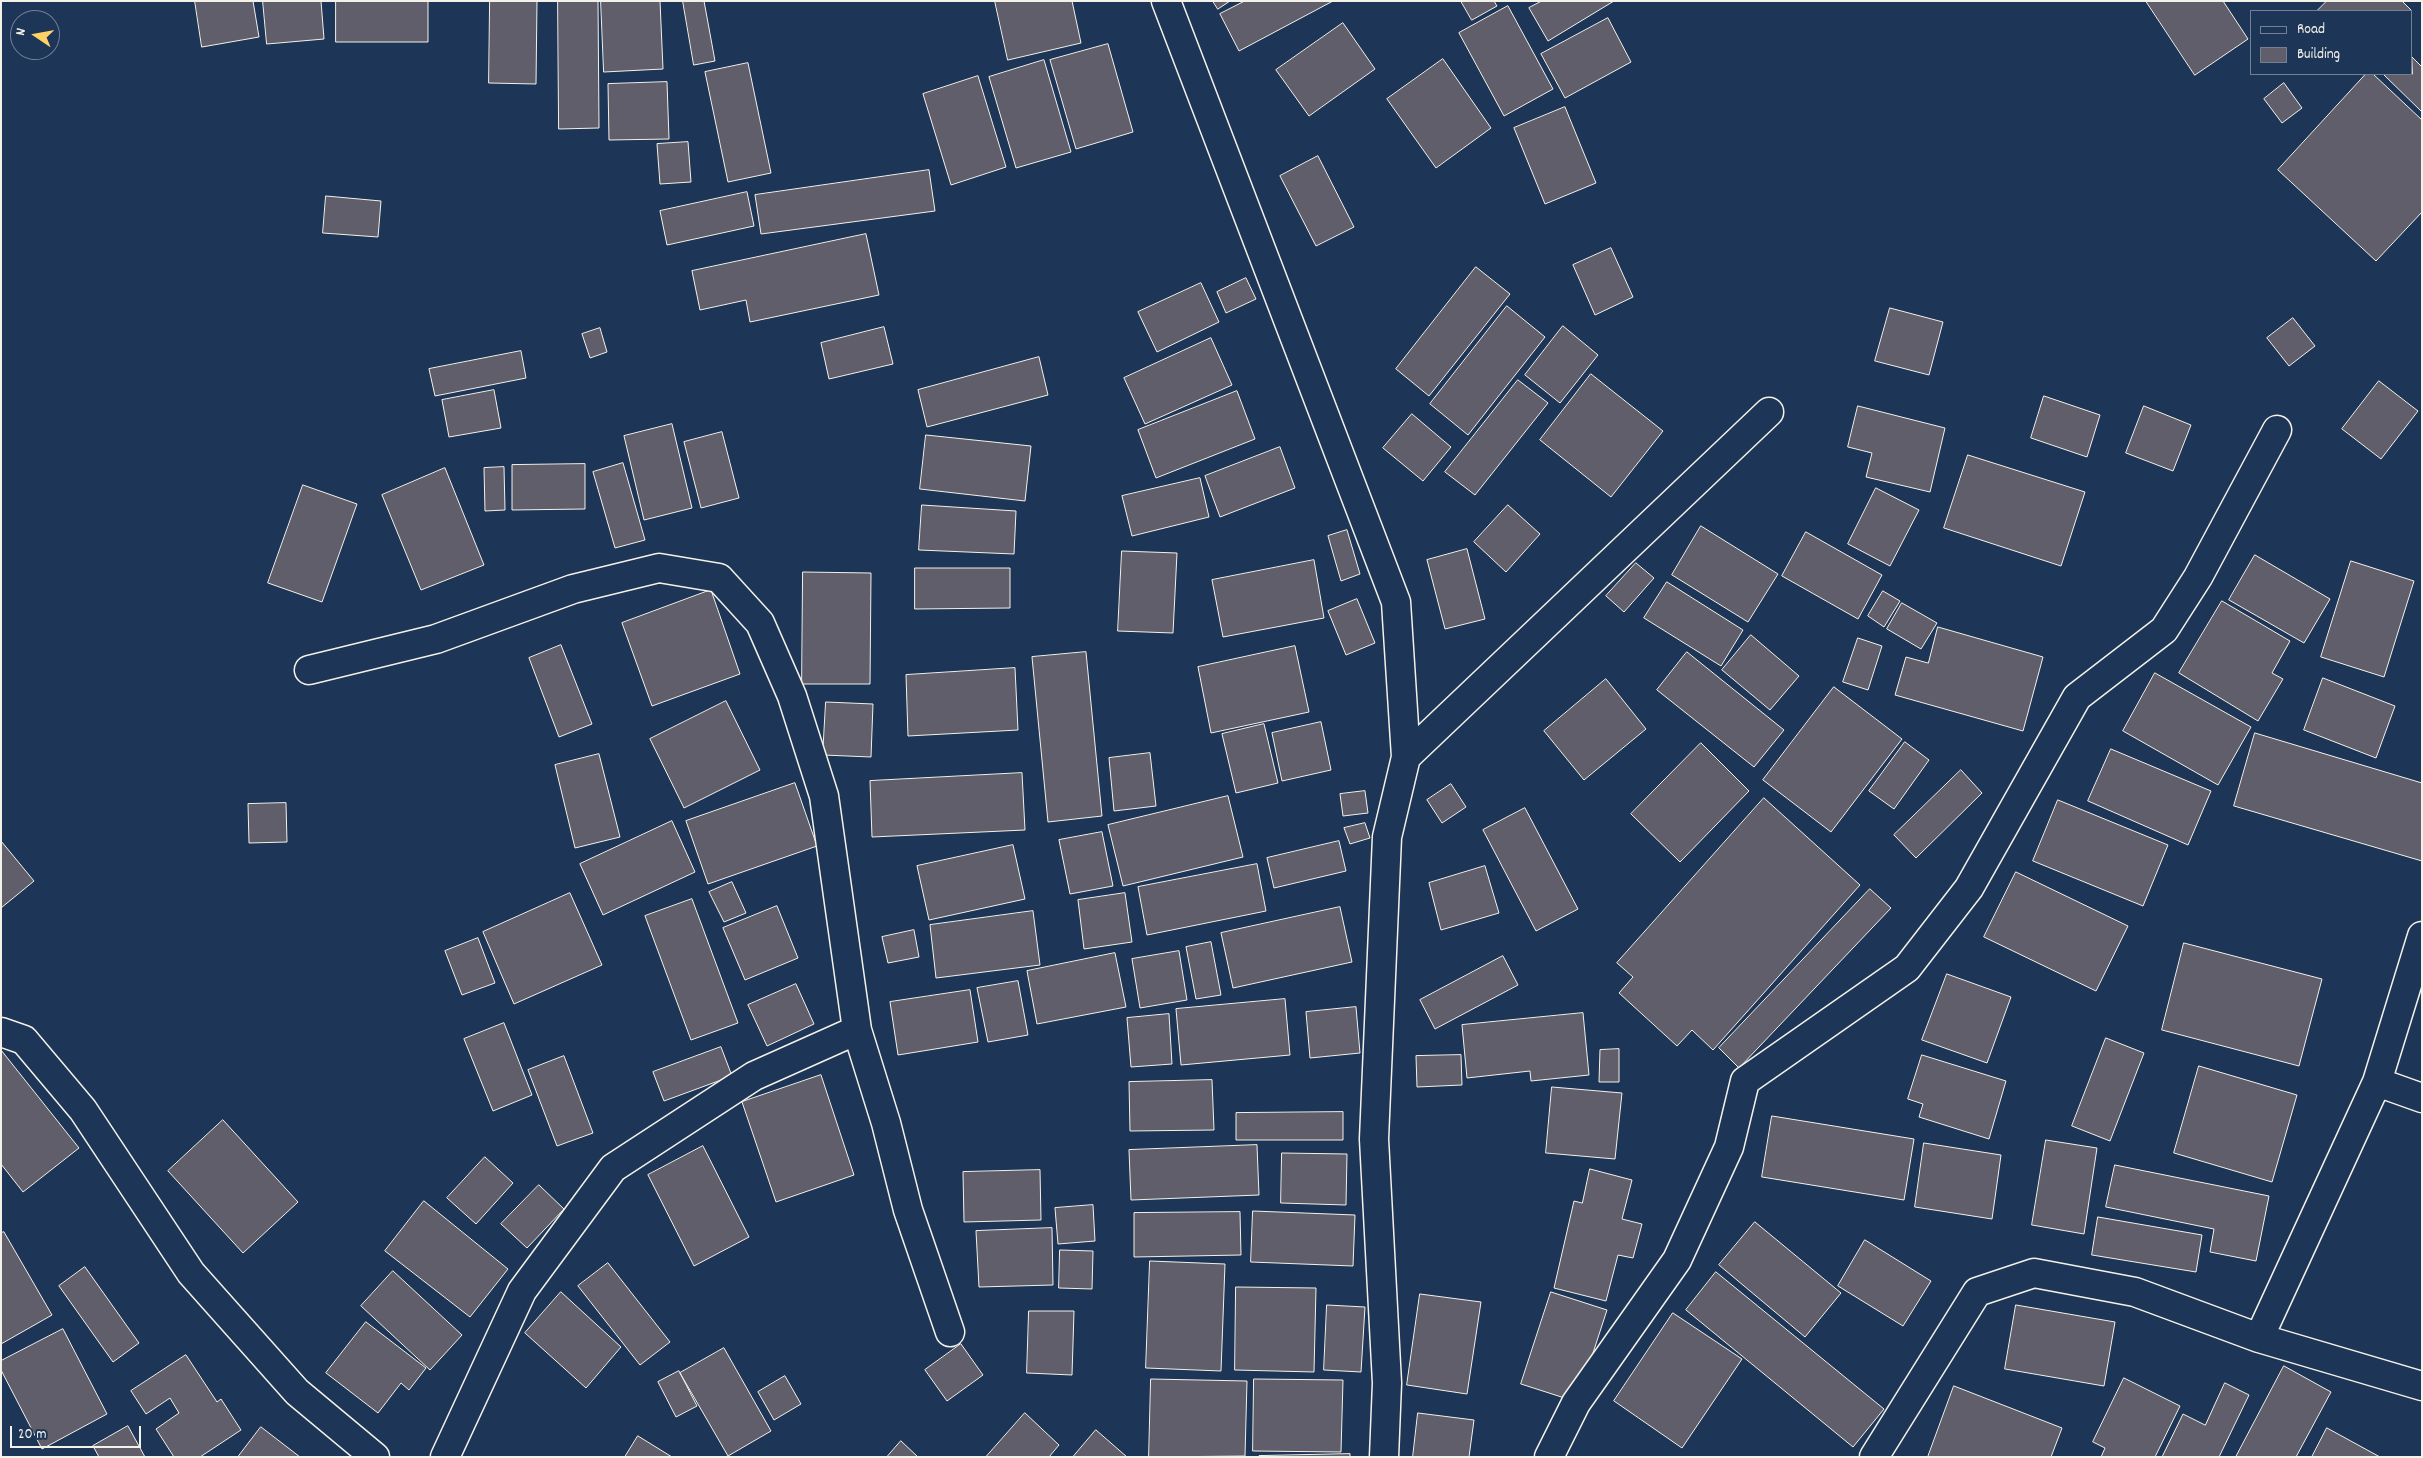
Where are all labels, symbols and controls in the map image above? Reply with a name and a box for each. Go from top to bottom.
north arrow [10,10,60,60]
legend [2250,10,2413,75]
text: Road [2297,19,2325,41]
text: N [11,27,32,38]
text: Building [2297,44,2340,66]
scale bar [12,1416,144,1448]
text: 20 m [18,1424,46,1446]

